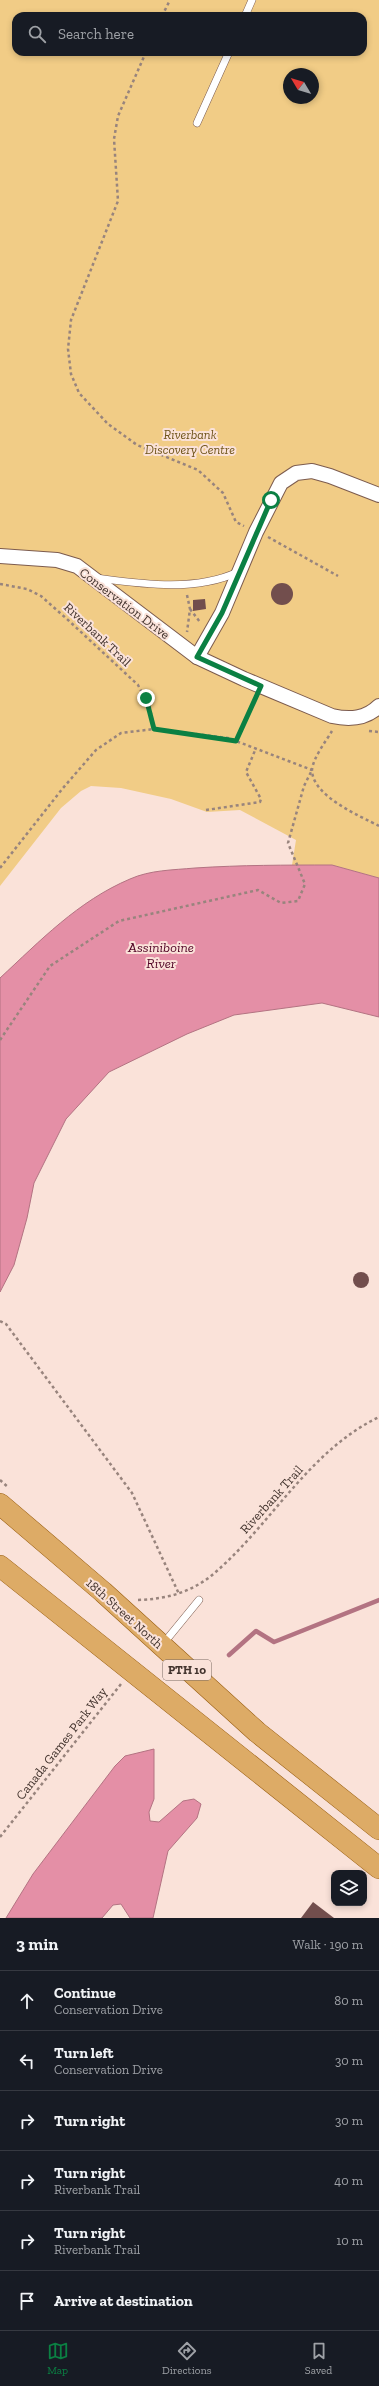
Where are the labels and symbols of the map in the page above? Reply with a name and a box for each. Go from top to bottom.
north arrow [283,68,319,104]
park label: Riverbank Discovery Centre [145,427,235,457]
route start [262,491,280,509]
street label: Conservation Drive [77,565,173,642]
street label: Riverbank Trail [61,599,135,670]
route end [137,689,155,707]
water label: Assiniboine River [127,939,194,972]
street label: Riverbank Trail [237,1462,306,1536]
street label: 18th Street North [83,1575,167,1652]
road number: PTH 10 [163,1660,211,1680]
street label: Canada Games Park Way [13,1684,110,1803]

